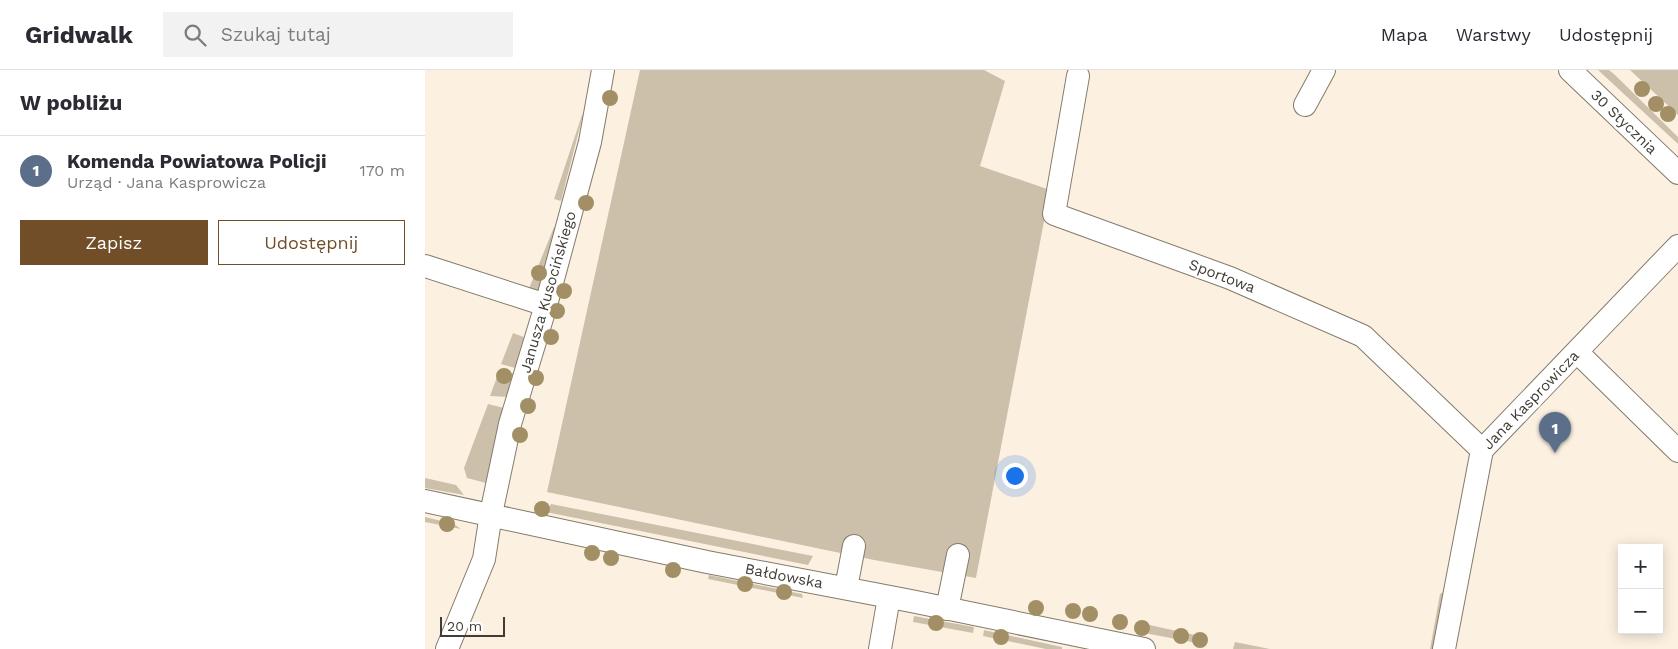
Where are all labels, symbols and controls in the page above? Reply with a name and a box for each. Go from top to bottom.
search box [163,12,513,57]
text: Gridwalk [25,21,133,49]
icon: search [181,21,209,49]
text: Szukaj tutaj [221,23,331,46]
text: Mapa [1381,24,1428,45]
text: Warstwy [1456,24,1531,45]
text: Udostępnij [1559,24,1653,45]
street label: 30 Stycznia [1587,86,1661,158]
text: W pobliżu [20,90,122,115]
text: Komenda Powiatowa Policji [67,150,326,173]
text: 1 [33,161,39,180]
text: 170 m [359,161,405,180]
text: Urząd · Jana Kasprowicza [67,173,266,192]
street label: Janusza Kusocińskiego [516,209,580,375]
button: Zapisz [20,220,208,265]
button: Udostępnij [218,220,405,265]
street label: Sportowa [1186,255,1258,297]
street label: Jana Kasprowicza [1479,346,1583,453]
pin: 1 [1539,412,1571,453]
your location [1002,463,1028,489]
map controls [1618,544,1663,634]
button: + [1618,544,1663,589]
street label: Bałdowska [743,560,825,592]
button: − [1618,589,1663,634]
scale bar [440,614,505,637]
text: 20 m [447,618,482,634]

